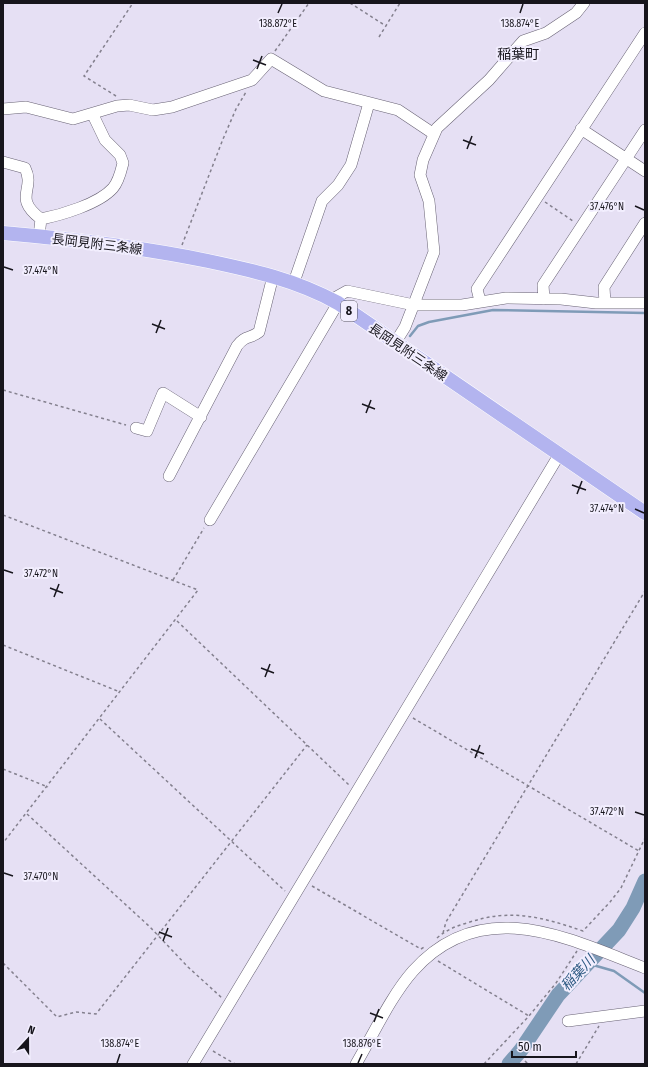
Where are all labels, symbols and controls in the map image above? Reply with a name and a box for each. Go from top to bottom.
text: 138.872°E [259,18,297,30]
text: 138.874°E [501,18,539,30]
district label: 稲葉町 [497,46,539,63]
text: 37.476°N [590,201,624,213]
street label: 長岡見附三条線 [51,231,143,257]
text: 37.474°N [24,265,58,277]
road number: 8 [341,301,357,321]
street label: 長岡見附三条線 [366,320,450,384]
text: 37.474°N [590,503,624,515]
text: 37.472°N [24,568,58,580]
text: 37.472°N [590,806,624,818]
text: 37.470°N [24,871,58,883]
water label: 稲葉川 [557,950,600,994]
north arrow [8,1019,48,1059]
text: N [26,1023,37,1037]
scale bar [512,1033,576,1059]
text: 138.874°E [101,1038,139,1050]
text: 138.876°E [343,1038,382,1050]
text: 50 m [518,1040,542,1054]

